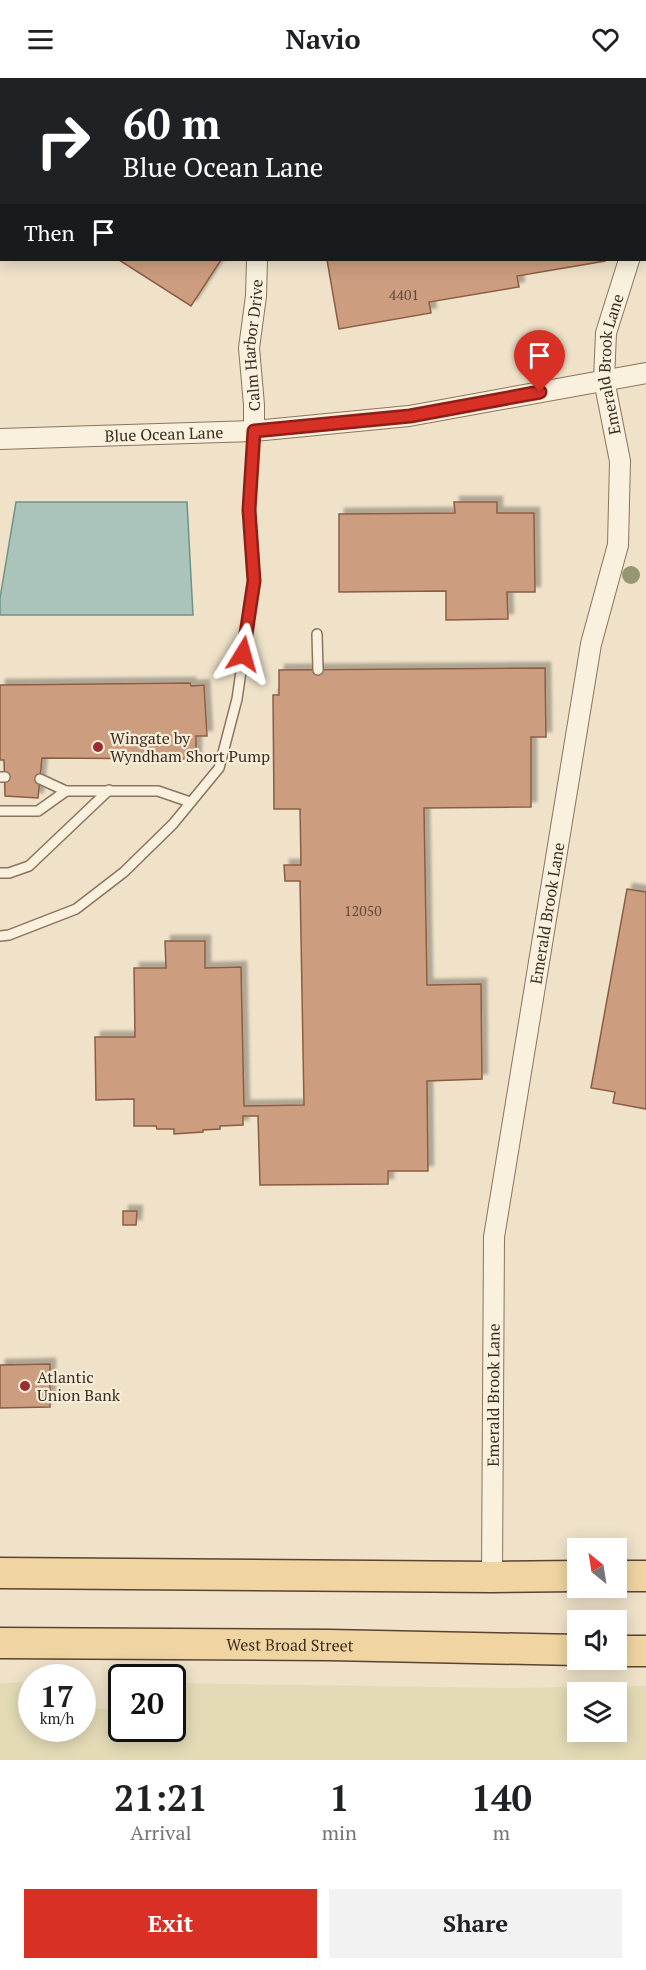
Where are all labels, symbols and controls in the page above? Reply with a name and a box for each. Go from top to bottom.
text: Navio [285,21,361,57]
icon: menu [24,23,57,56]
icon: heart [589,23,622,56]
text: 60 m [123,95,221,151]
icon: right [24,102,102,180]
text: Blue Ocean Lane [123,149,323,185]
icon: arrive [87,216,120,249]
text: Then [24,218,75,247]
street label: Calm Harbor Drive [238,279,267,411]
house number: 4401 [389,285,419,304]
street label: Emerald Brook Lane [593,291,629,437]
pin [514,330,565,392]
icon: arrive [523,339,556,372]
street label: Blue Ocean Lane [104,421,224,447]
position arrow [211,622,275,686]
place label: Wingate by Wyndham Short Pump [110,727,270,767]
marker: Wingate by Wyndham Short Pump [91,740,105,754]
street label: Emerald Brook Lane [525,841,569,986]
house number: 12050 [344,901,382,920]
street label: Emerald Brook Lane [482,1323,504,1467]
place label: Atlantic Union Bank [37,1366,121,1406]
marker: Atlantic Union Bank [18,1379,32,1393]
north arrow [567,1538,627,1598]
map controls [567,1538,627,1742]
button: sound [567,1610,627,1670]
street label: West Broad Street [226,1633,354,1656]
speed limit sign: 20 [108,1664,186,1742]
text: 17 [40,1676,74,1716]
button: layers [567,1682,627,1742]
text: km/h [40,1708,74,1728]
text: 21:21 [114,1774,208,1821]
text: 1 [329,1774,350,1821]
text: 140 [471,1774,532,1821]
text: Arrival [130,1819,192,1846]
text: min [322,1819,357,1846]
text: m [493,1819,510,1846]
button: Exit [24,1889,317,1958]
button: Share [329,1889,622,1958]

